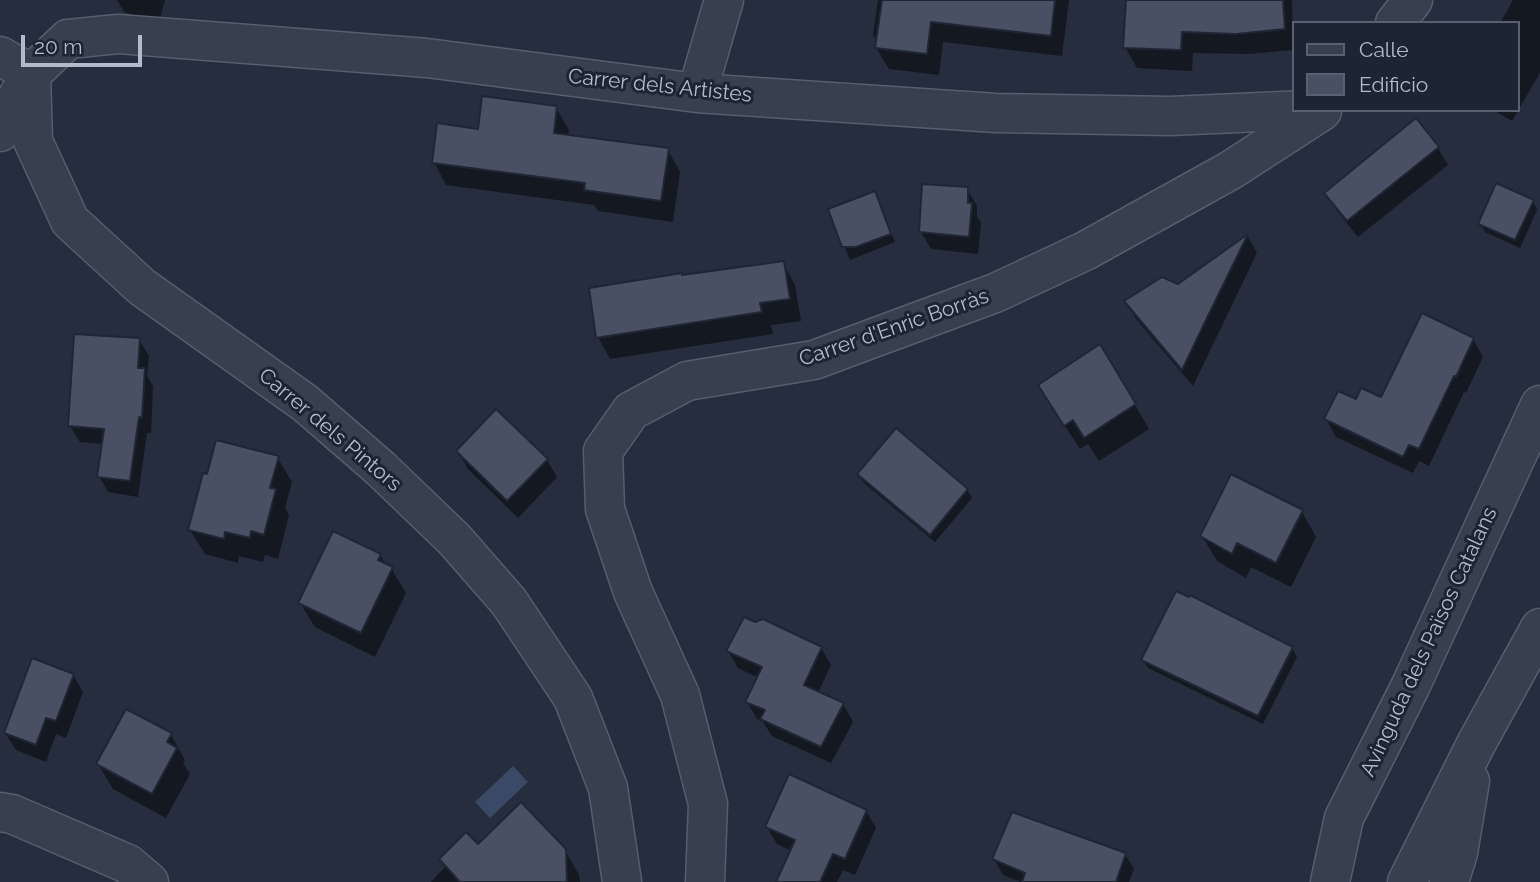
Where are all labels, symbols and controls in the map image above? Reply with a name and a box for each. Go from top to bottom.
scale bar [24,21,145,65]
legend [1292,21,1519,112]
text: 20 m [34,34,82,59]
text: Calle [1359,37,1409,62]
street label: Carrer dels Artistes [567,64,753,108]
text: Edificio [1359,72,1428,97]
street label: Carrer d'Enric Borràs [796,284,992,372]
street label: Carrer dels Pintors [254,363,406,497]
street label: Avinguda dels Països Catalans [1355,503,1503,781]

